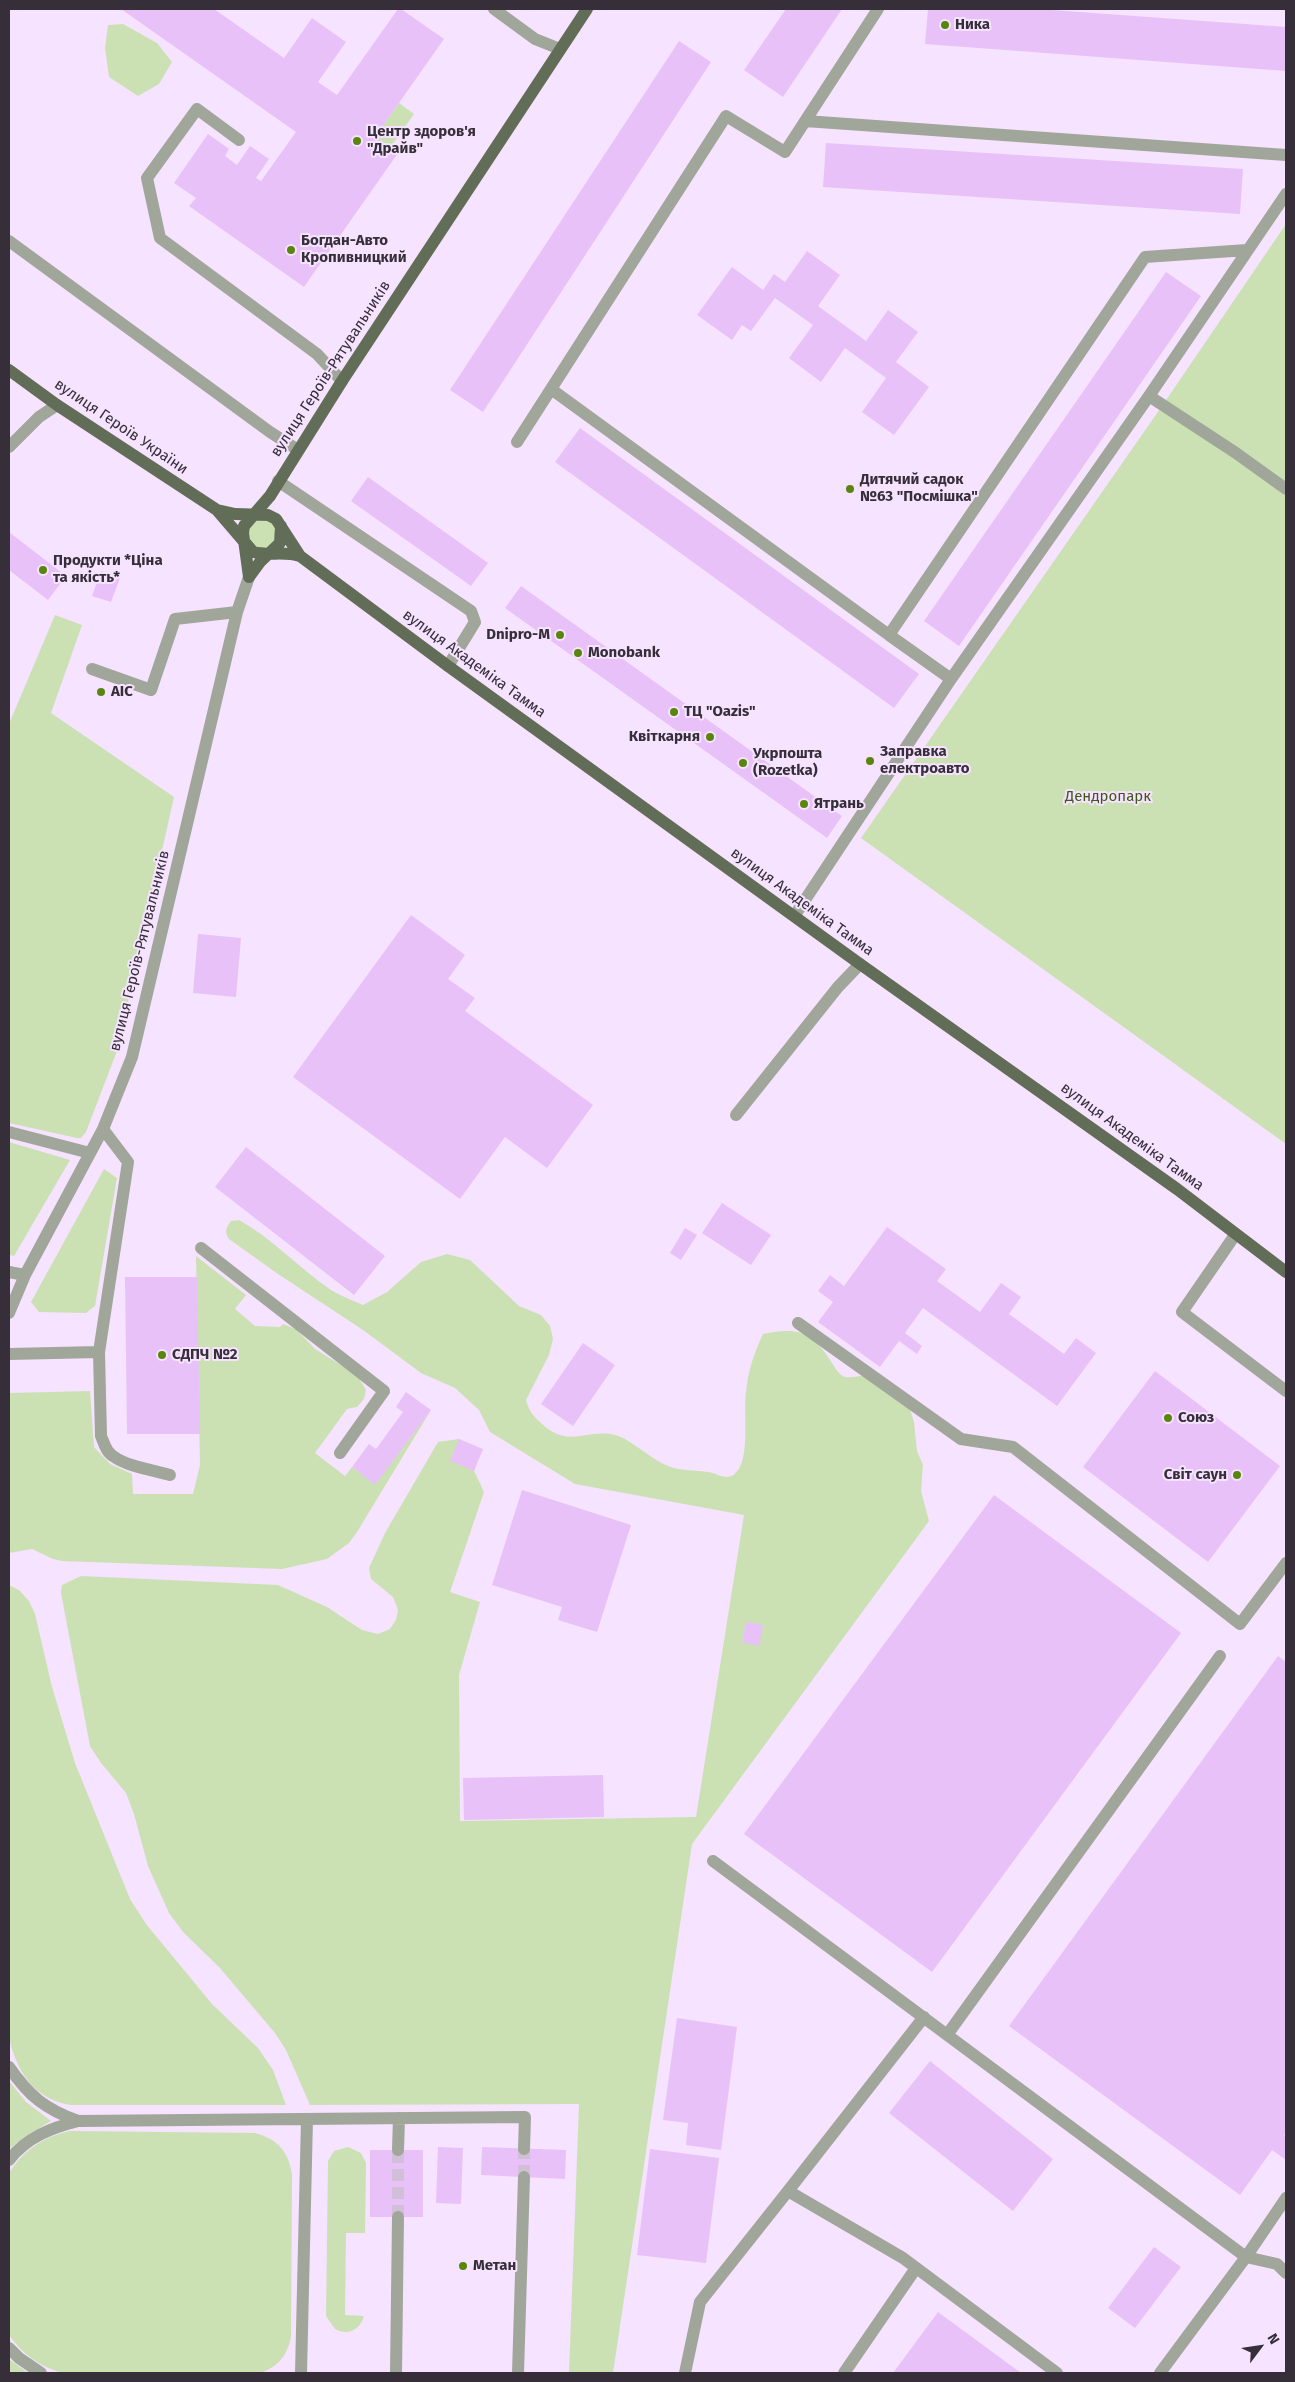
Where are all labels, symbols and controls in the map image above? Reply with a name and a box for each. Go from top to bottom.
place label: Ника [955,16,990,34]
marker: Ника [939,19,951,31]
place label: Центр здоров'я "Драйв" [367,123,476,158]
marker: Центр здоров'я "Драйв" [351,135,363,147]
place label: Богдан-Авто Кропивницкий [301,232,407,267]
marker: Богдан-Авто Кропивницкий [285,244,297,256]
street label: вулиця Героїв-Рятувальників [267,278,395,460]
street label: вулиця Героїв України [51,376,191,478]
place label: Дитячий садок №63 "Посмішка" [860,471,978,506]
marker: Дитячий садок №63 "Посмішка" [844,483,856,495]
place label: Продукти *Ціна та якість* [53,552,163,587]
marker: Продукти *Ціна та якість* [37,564,49,576]
street label: вулиця Академіка Тамма [399,606,549,722]
place label: Dnipro-M [486,626,550,644]
marker: Dnipro-M [554,629,566,641]
place label: Monobank [588,644,660,662]
marker: Monobank [572,647,584,659]
place label: АІС [111,683,133,701]
marker: АІС [95,686,107,698]
place label: ТЦ "Oazis" [684,703,756,721]
marker: ТЦ "Oazis" [668,706,680,718]
place label: Квіткарня [629,728,700,746]
marker: Квіткарня [704,731,716,743]
place label: Заправка електроавто [880,743,970,778]
place label: Укрпошта (Rozetka) [753,745,822,780]
marker: Заправка електроавто [864,755,876,767]
marker: Укрпошта (Rozetka) [737,757,749,769]
park label: Дендропарк [1065,788,1151,806]
place label: Ятрань [814,795,864,813]
marker: Ятрань [798,798,810,810]
street label: вулиця Академіка Тамма [727,844,877,960]
street label: вулиця Героїв-Рятувальників [106,849,174,1053]
street label: вулиця Академіка Тамма [1057,1079,1207,1195]
place label: СДПЧ №2 [172,1346,238,1364]
marker: СДПЧ №2 [156,1349,168,1361]
place label: Союз [1178,1409,1214,1427]
marker: Союз [1162,1412,1174,1424]
place label: Світ саун [1164,1466,1227,1484]
marker: Світ саун [1231,1469,1243,1481]
place label: Метан [473,2257,516,2275]
marker: Метан [457,2260,469,2272]
north arrow [1235,2322,1285,2372]
text: N [1264,2331,1283,2347]

